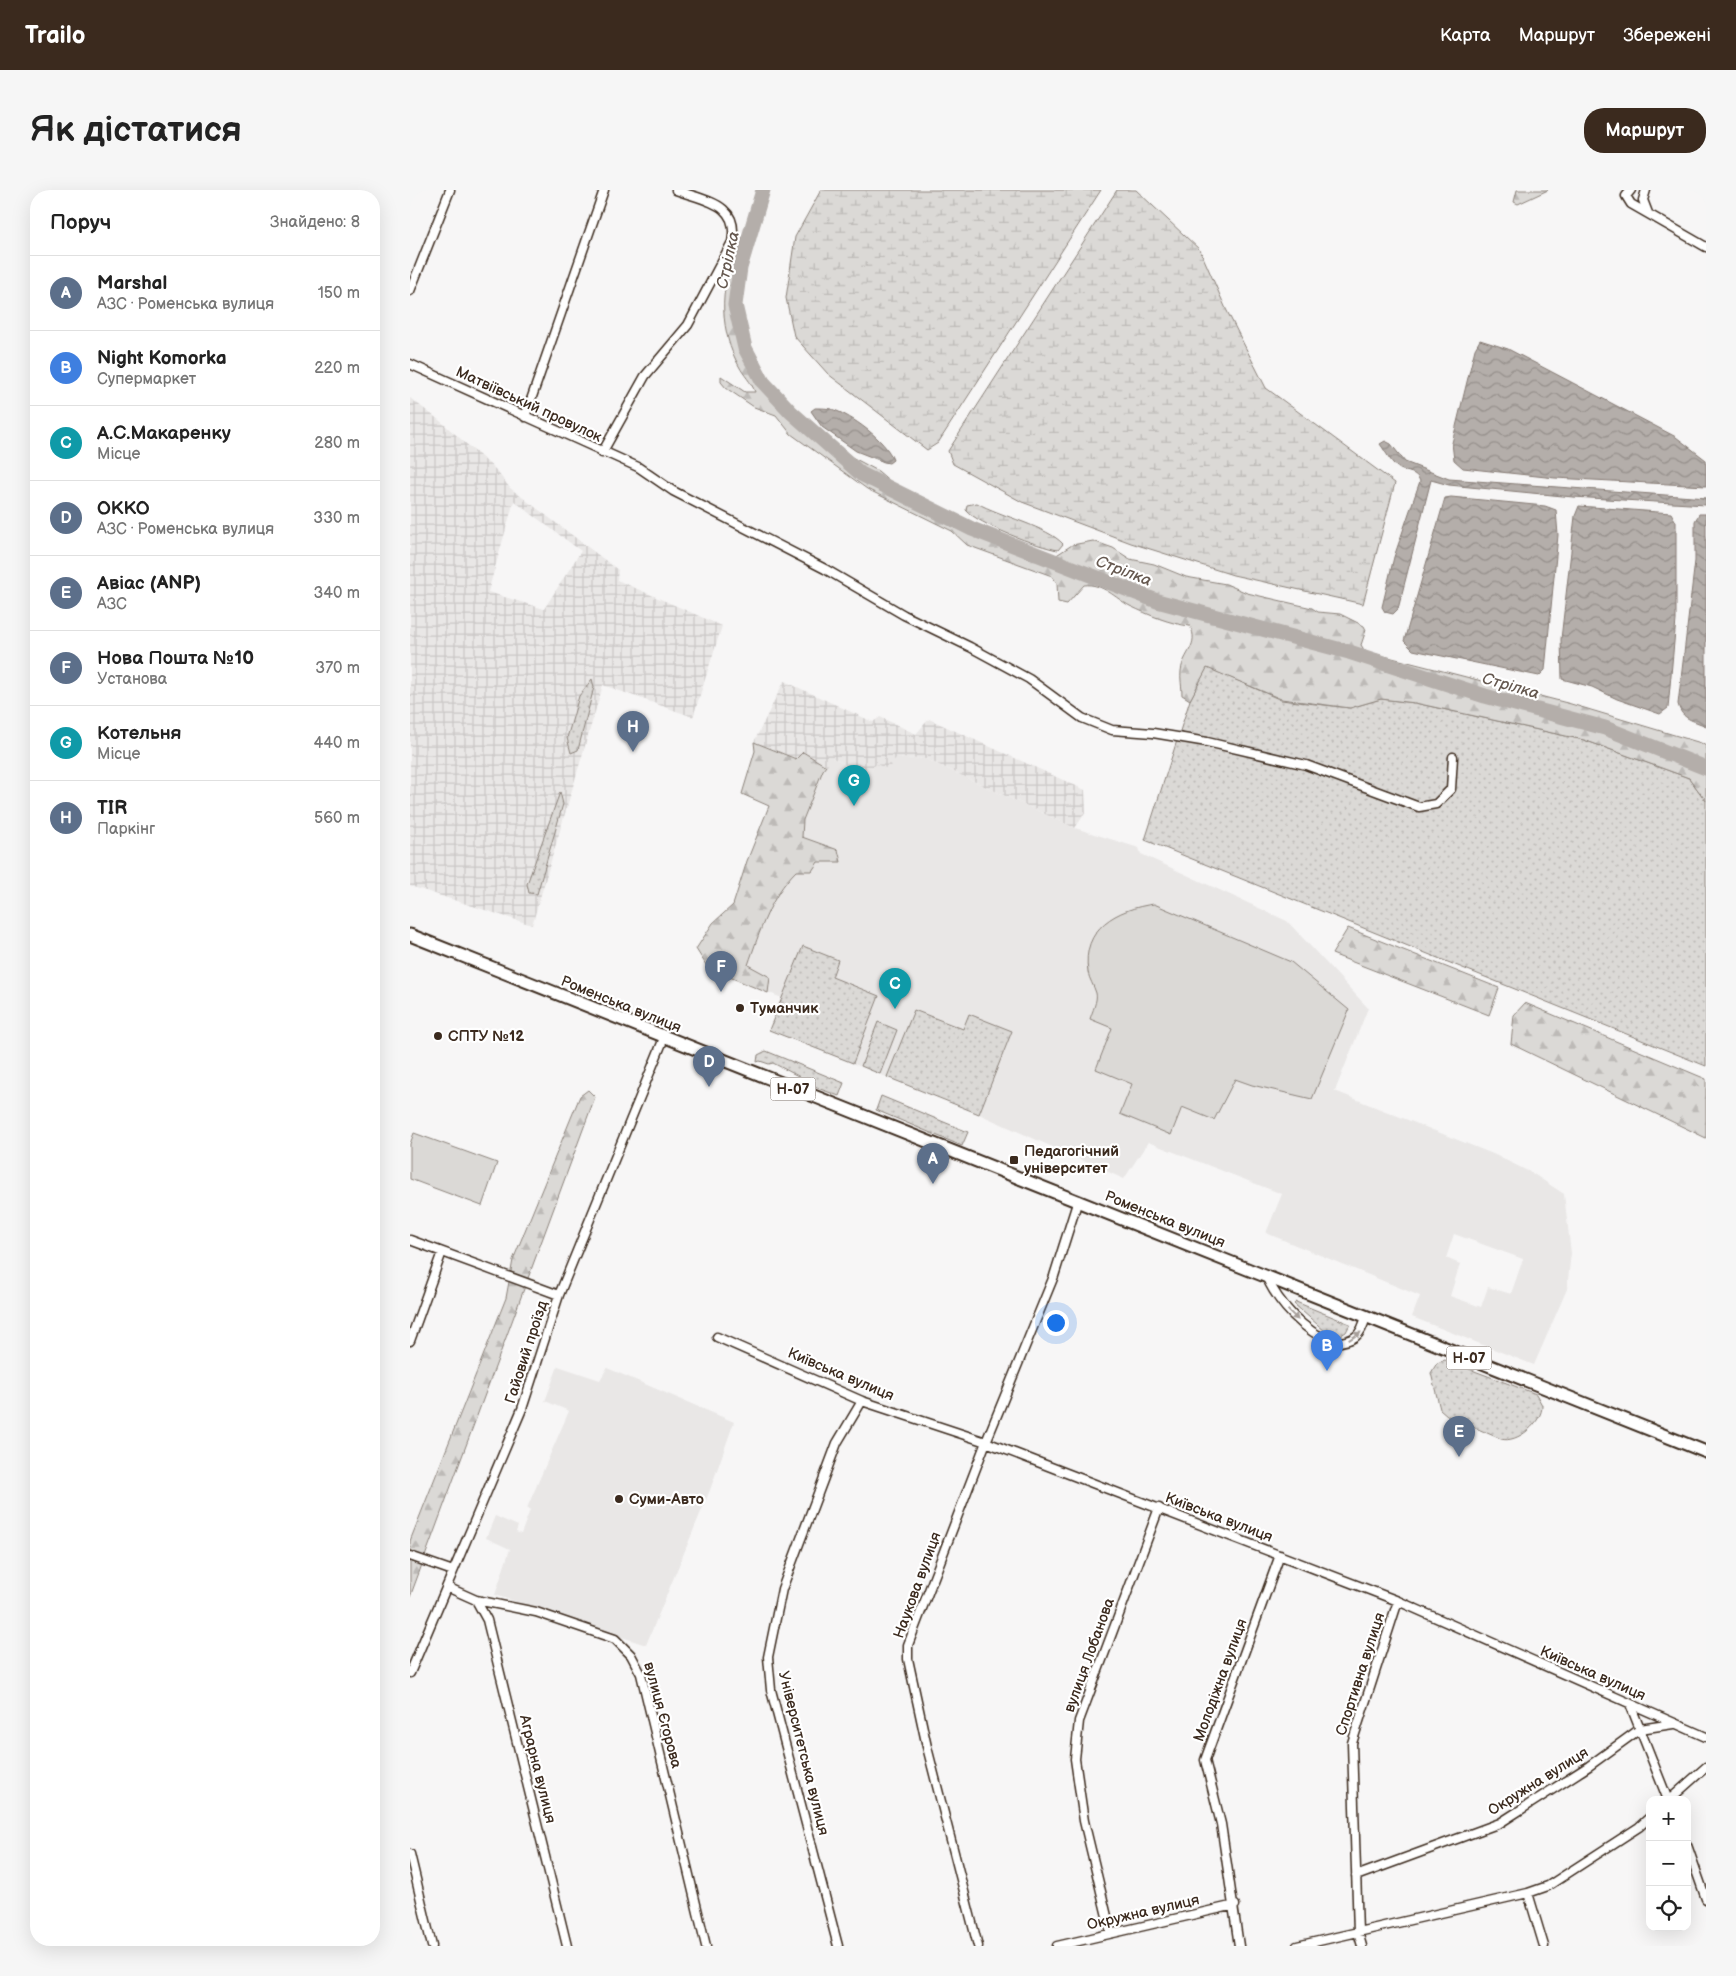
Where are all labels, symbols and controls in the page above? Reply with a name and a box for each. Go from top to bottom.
text: Trailo [25,21,85,50]
text: Карта [1440,25,1491,46]
text: Маршрут [1519,25,1595,46]
text: Збережені [1623,25,1711,46]
button: Маршрут [1584,108,1706,153]
text: Як дістатися [30,109,242,152]
text: Поруч [50,210,111,235]
text: Знайдено: 8 [270,213,360,232]
water label: Стрілка [713,230,744,291]
text: Marshal [97,272,167,295]
text: A [61,284,71,303]
text: 150 m [318,284,360,303]
text: АЗС · Роменська вулиця [97,295,274,314]
text: Night Komorka [97,347,227,370]
text: B [60,359,72,378]
text: 220 m [314,359,360,378]
street label: Матвіївський провулок [453,362,605,447]
text: Супермаркет [97,370,196,389]
text: А.С.Макаренку [97,422,231,445]
text: C [60,434,72,453]
text: 280 m [314,434,360,453]
text: Місце [97,445,141,464]
text: ОККО [97,497,150,520]
text: D [60,509,72,528]
text: 330 m [313,509,360,528]
text: АЗС · Роменська вулиця [97,520,274,539]
water label: Стрілка [1093,552,1154,591]
text: Авіас (ANP) [97,572,201,595]
text: E [61,584,71,603]
text: 340 m [313,584,360,603]
text: АЗС [97,595,127,614]
text: Нова Пошта №10 [97,647,254,670]
text: F [61,659,71,678]
text: 370 m [315,659,360,678]
water label: Стрілка [1480,669,1541,704]
text: Установа [97,670,167,689]
pin: H [617,711,649,752]
text: Котельня [97,722,182,745]
text: G [60,734,72,753]
text: 440 m [314,734,360,753]
text: Місце [97,745,141,764]
pin: G [838,765,870,806]
text: TIR [97,797,127,820]
text: H [60,809,72,828]
text: 560 m [314,809,360,828]
text: Паркінг [97,820,155,839]
pin: F [705,951,737,992]
pin: C [879,968,911,1009]
street label: Роменська вулиця [558,972,684,1037]
place label: Туманчик [750,999,819,1018]
marker: Туманчик [734,1002,746,1014]
place label: СПТУ №12 [448,1027,524,1046]
marker: СПТУ №12 [432,1030,444,1042]
pin: D [693,1046,725,1087]
road number: Н-07 [770,1078,816,1101]
place label: Педагогічний університет [1024,1142,1119,1178]
pin: A [917,1143,949,1184]
marker: Педагогічний університет [1008,1154,1020,1166]
street label: Роменська вулиця [1102,1187,1228,1252]
street label: Гайовий проїзд [501,1298,552,1406]
one-way arrow [1287,1309,1299,1321]
your location [1043,1310,1069,1336]
pin: B [1311,1330,1343,1371]
one-way arrow [1348,1331,1362,1341]
street label: Київська вулиця [785,1344,897,1405]
road number: Н-07 [1446,1346,1492,1370]
pin: E [1443,1416,1475,1457]
street label: Київська вулиця [1162,1488,1275,1547]
place label: Суми-Авто [629,1490,704,1509]
marker: Суми-Авто [613,1493,625,1505]
street label: Наукова вулиця [889,1529,946,1641]
street label: вулиця Лобанова [1060,1595,1119,1715]
street label: Спортивна вулиця [1332,1610,1389,1738]
street label: Молодіжна вулиця [1189,1616,1252,1744]
street label: Київська вулиця [1537,1642,1649,1705]
street label: вулиця Єгорова [639,1660,686,1771]
street label: Університетська вулиця [774,1669,833,1837]
street label: Аграрна вулиця [515,1712,560,1825]
street label: Окружна вулиця [1485,1743,1592,1820]
map controls [1646,1796,1691,1931]
button: + [1646,1796,1691,1841]
button: − [1646,1841,1691,1886]
button: locate [1646,1886,1691,1931]
street label: Окружна вулиця [1085,1890,1201,1935]

